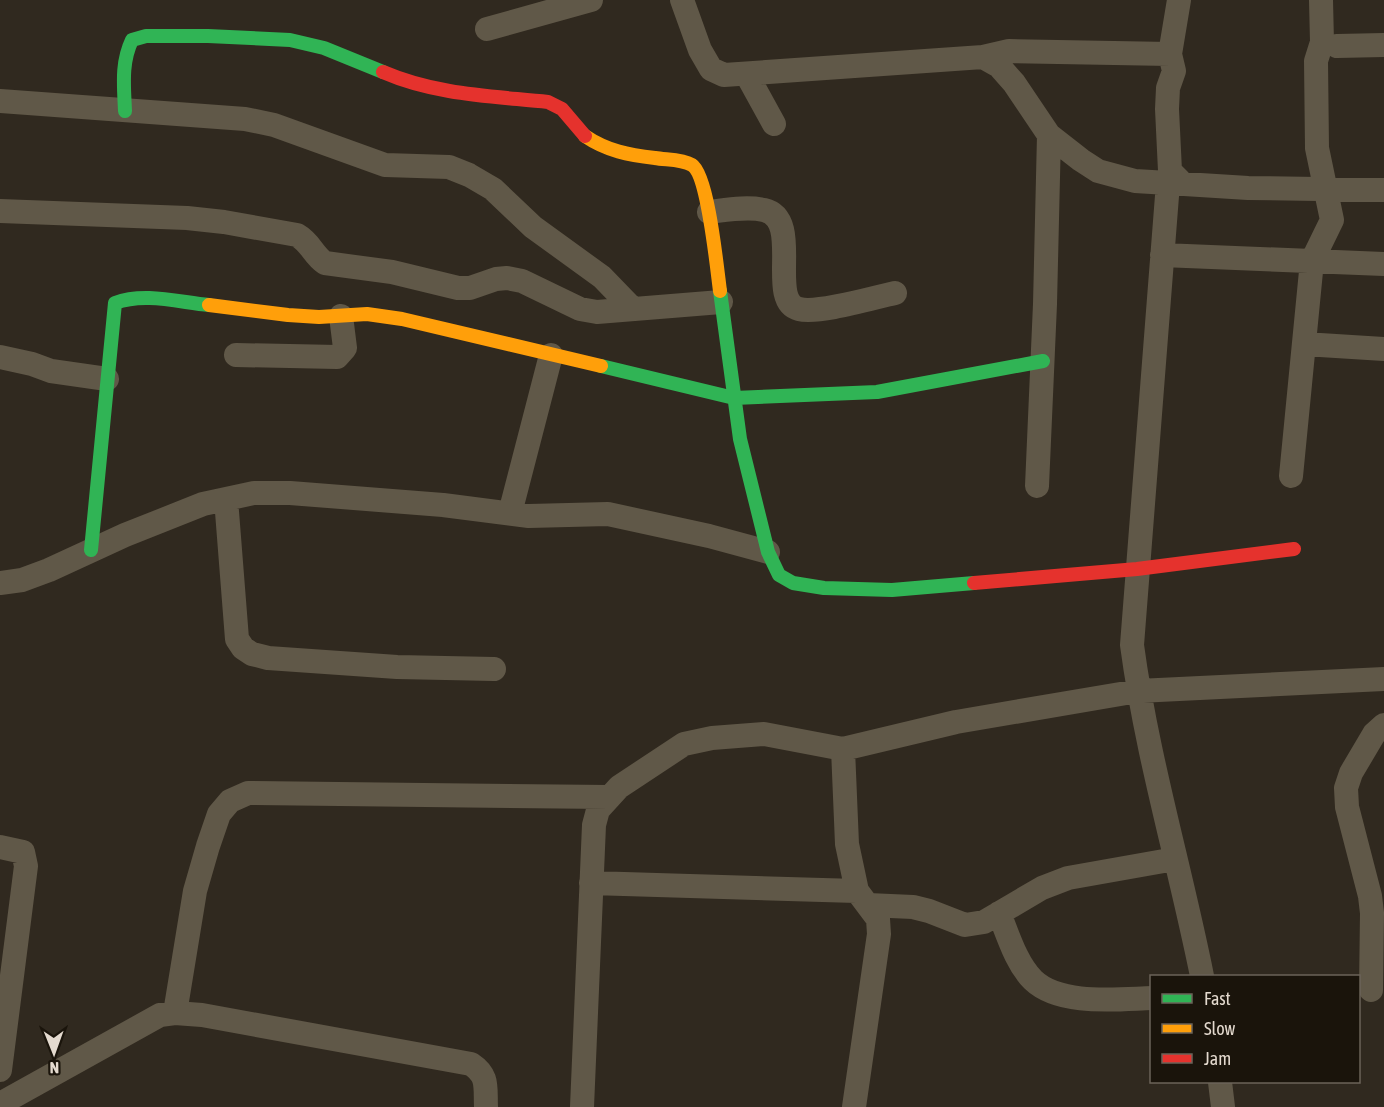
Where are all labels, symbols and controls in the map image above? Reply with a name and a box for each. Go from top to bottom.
legend [1150,975,1360,1083]
text: Fast [1204,988,1231,1009]
text: Slow [1204,1018,1235,1039]
north arrow [24,1023,84,1083]
text: Jam [1204,1048,1231,1069]
text: N [49,1059,59,1077]

